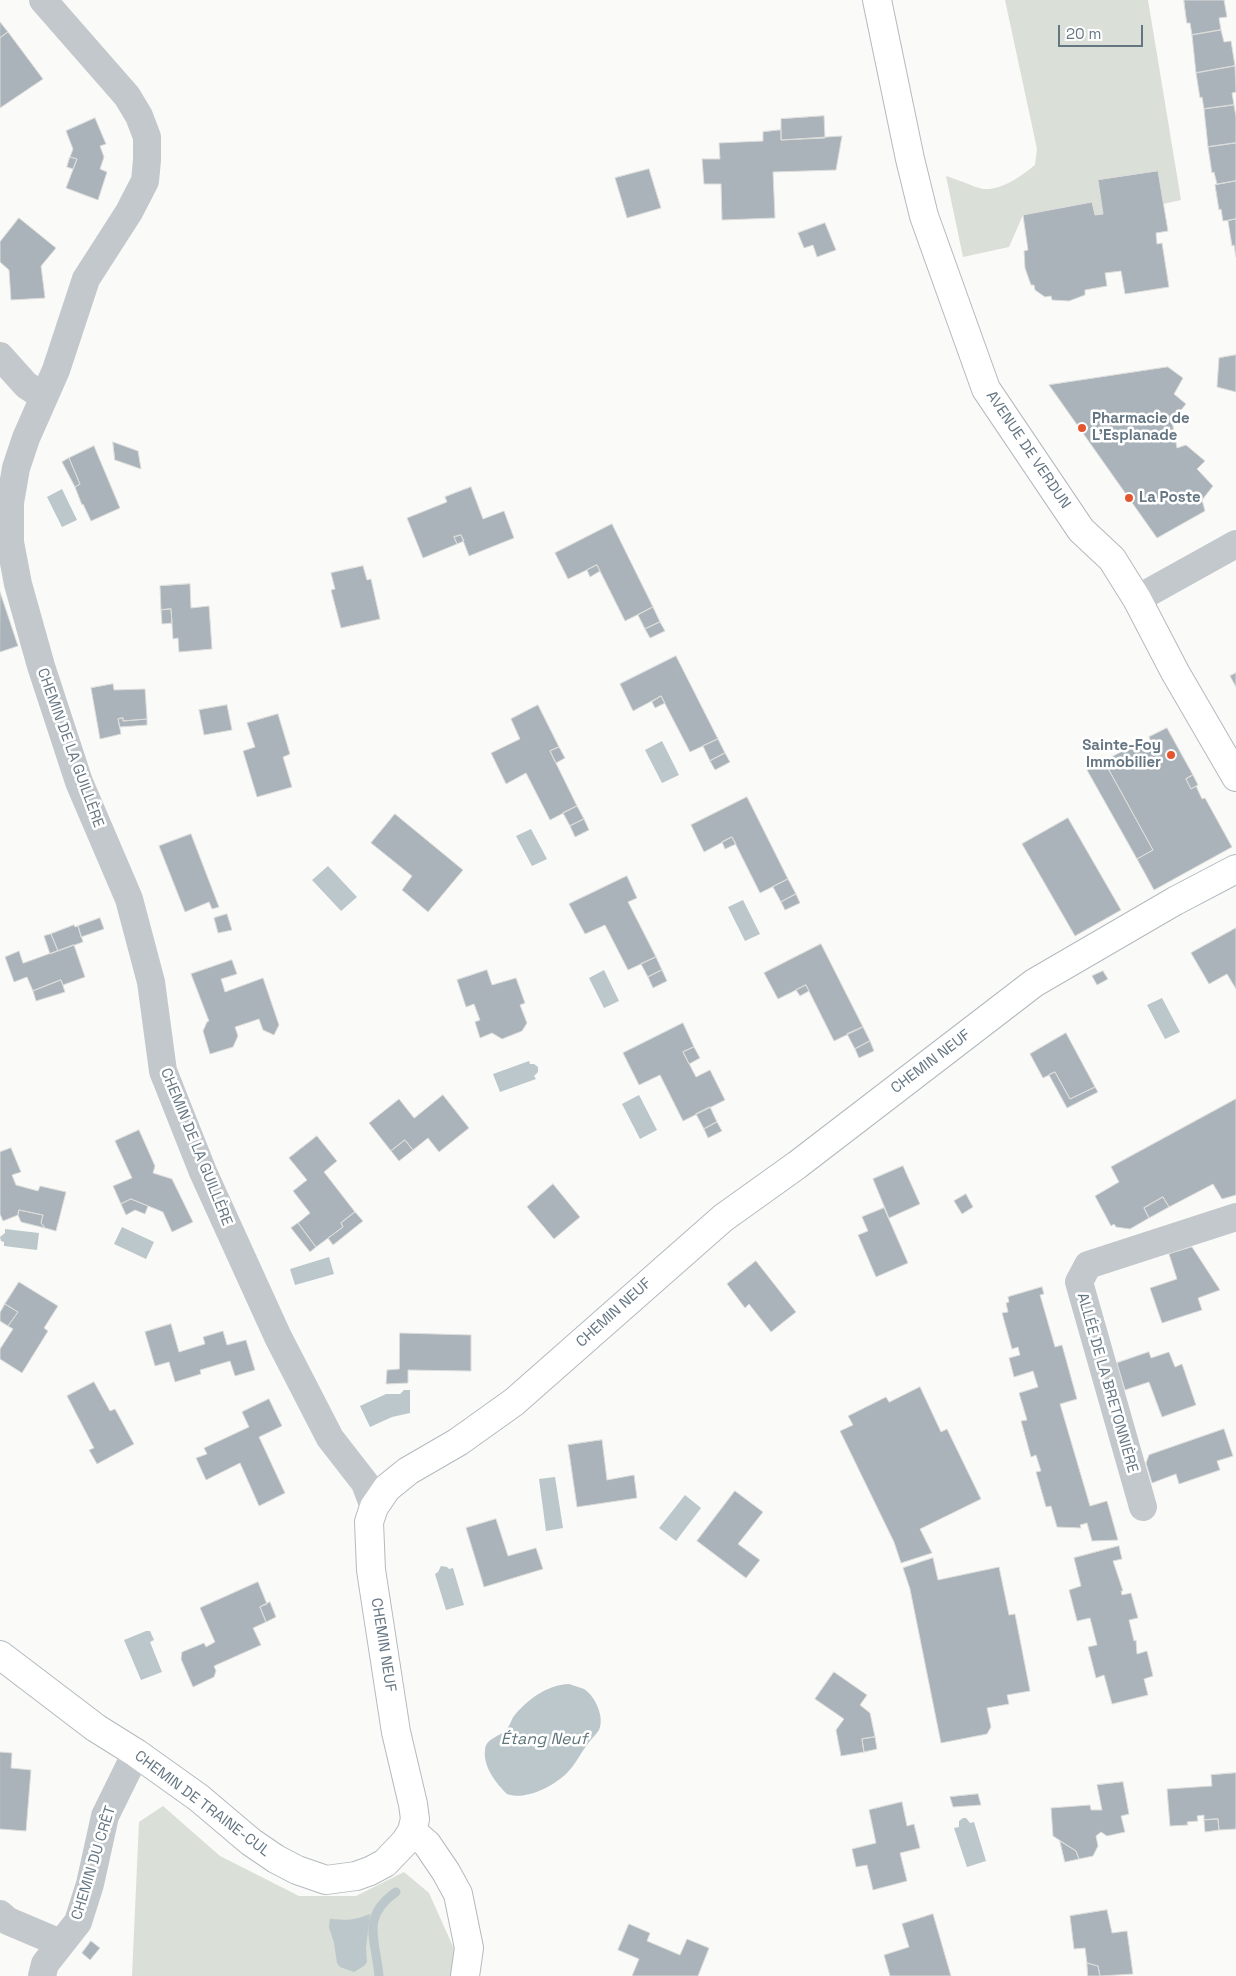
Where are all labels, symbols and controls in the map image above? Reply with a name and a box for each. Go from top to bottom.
scale bar [1061,15,1146,47]
text: 20 m [1066,24,1101,43]
street label: AVENUE DE VERDUN [982,388,1074,512]
place label: Pharmacie de L'Esplanade [1092,410,1190,445]
marker: Pharmacie de L'Esplanade [1076,422,1088,434]
place label: La Poste [1139,489,1201,507]
marker: La Poste [1123,492,1135,504]
street label: CHEMIN DE LA GUILLÈRE [33,666,107,830]
place label: Sainte-Foy Immobilier [1082,737,1161,772]
marker: Sainte-Foy Immobilier [1165,749,1177,761]
street label: CHEMIN NEUF [888,1026,974,1098]
street label: CHEMIN DE LA GUILLÈRE [156,1066,236,1228]
street label: CHEMIN NEUF [573,1275,655,1351]
street label: ALLÉE DE LA BRETONNIÈRE [1073,1291,1141,1475]
street label: CHEMIN NEUF [367,1597,399,1693]
water label: Étang Neuf [501,1730,587,1750]
street label: CHEMIN DE TRAINE-CUL [131,1747,273,1861]
street label: CHEMIN DU CRÊT [68,1804,120,1922]

